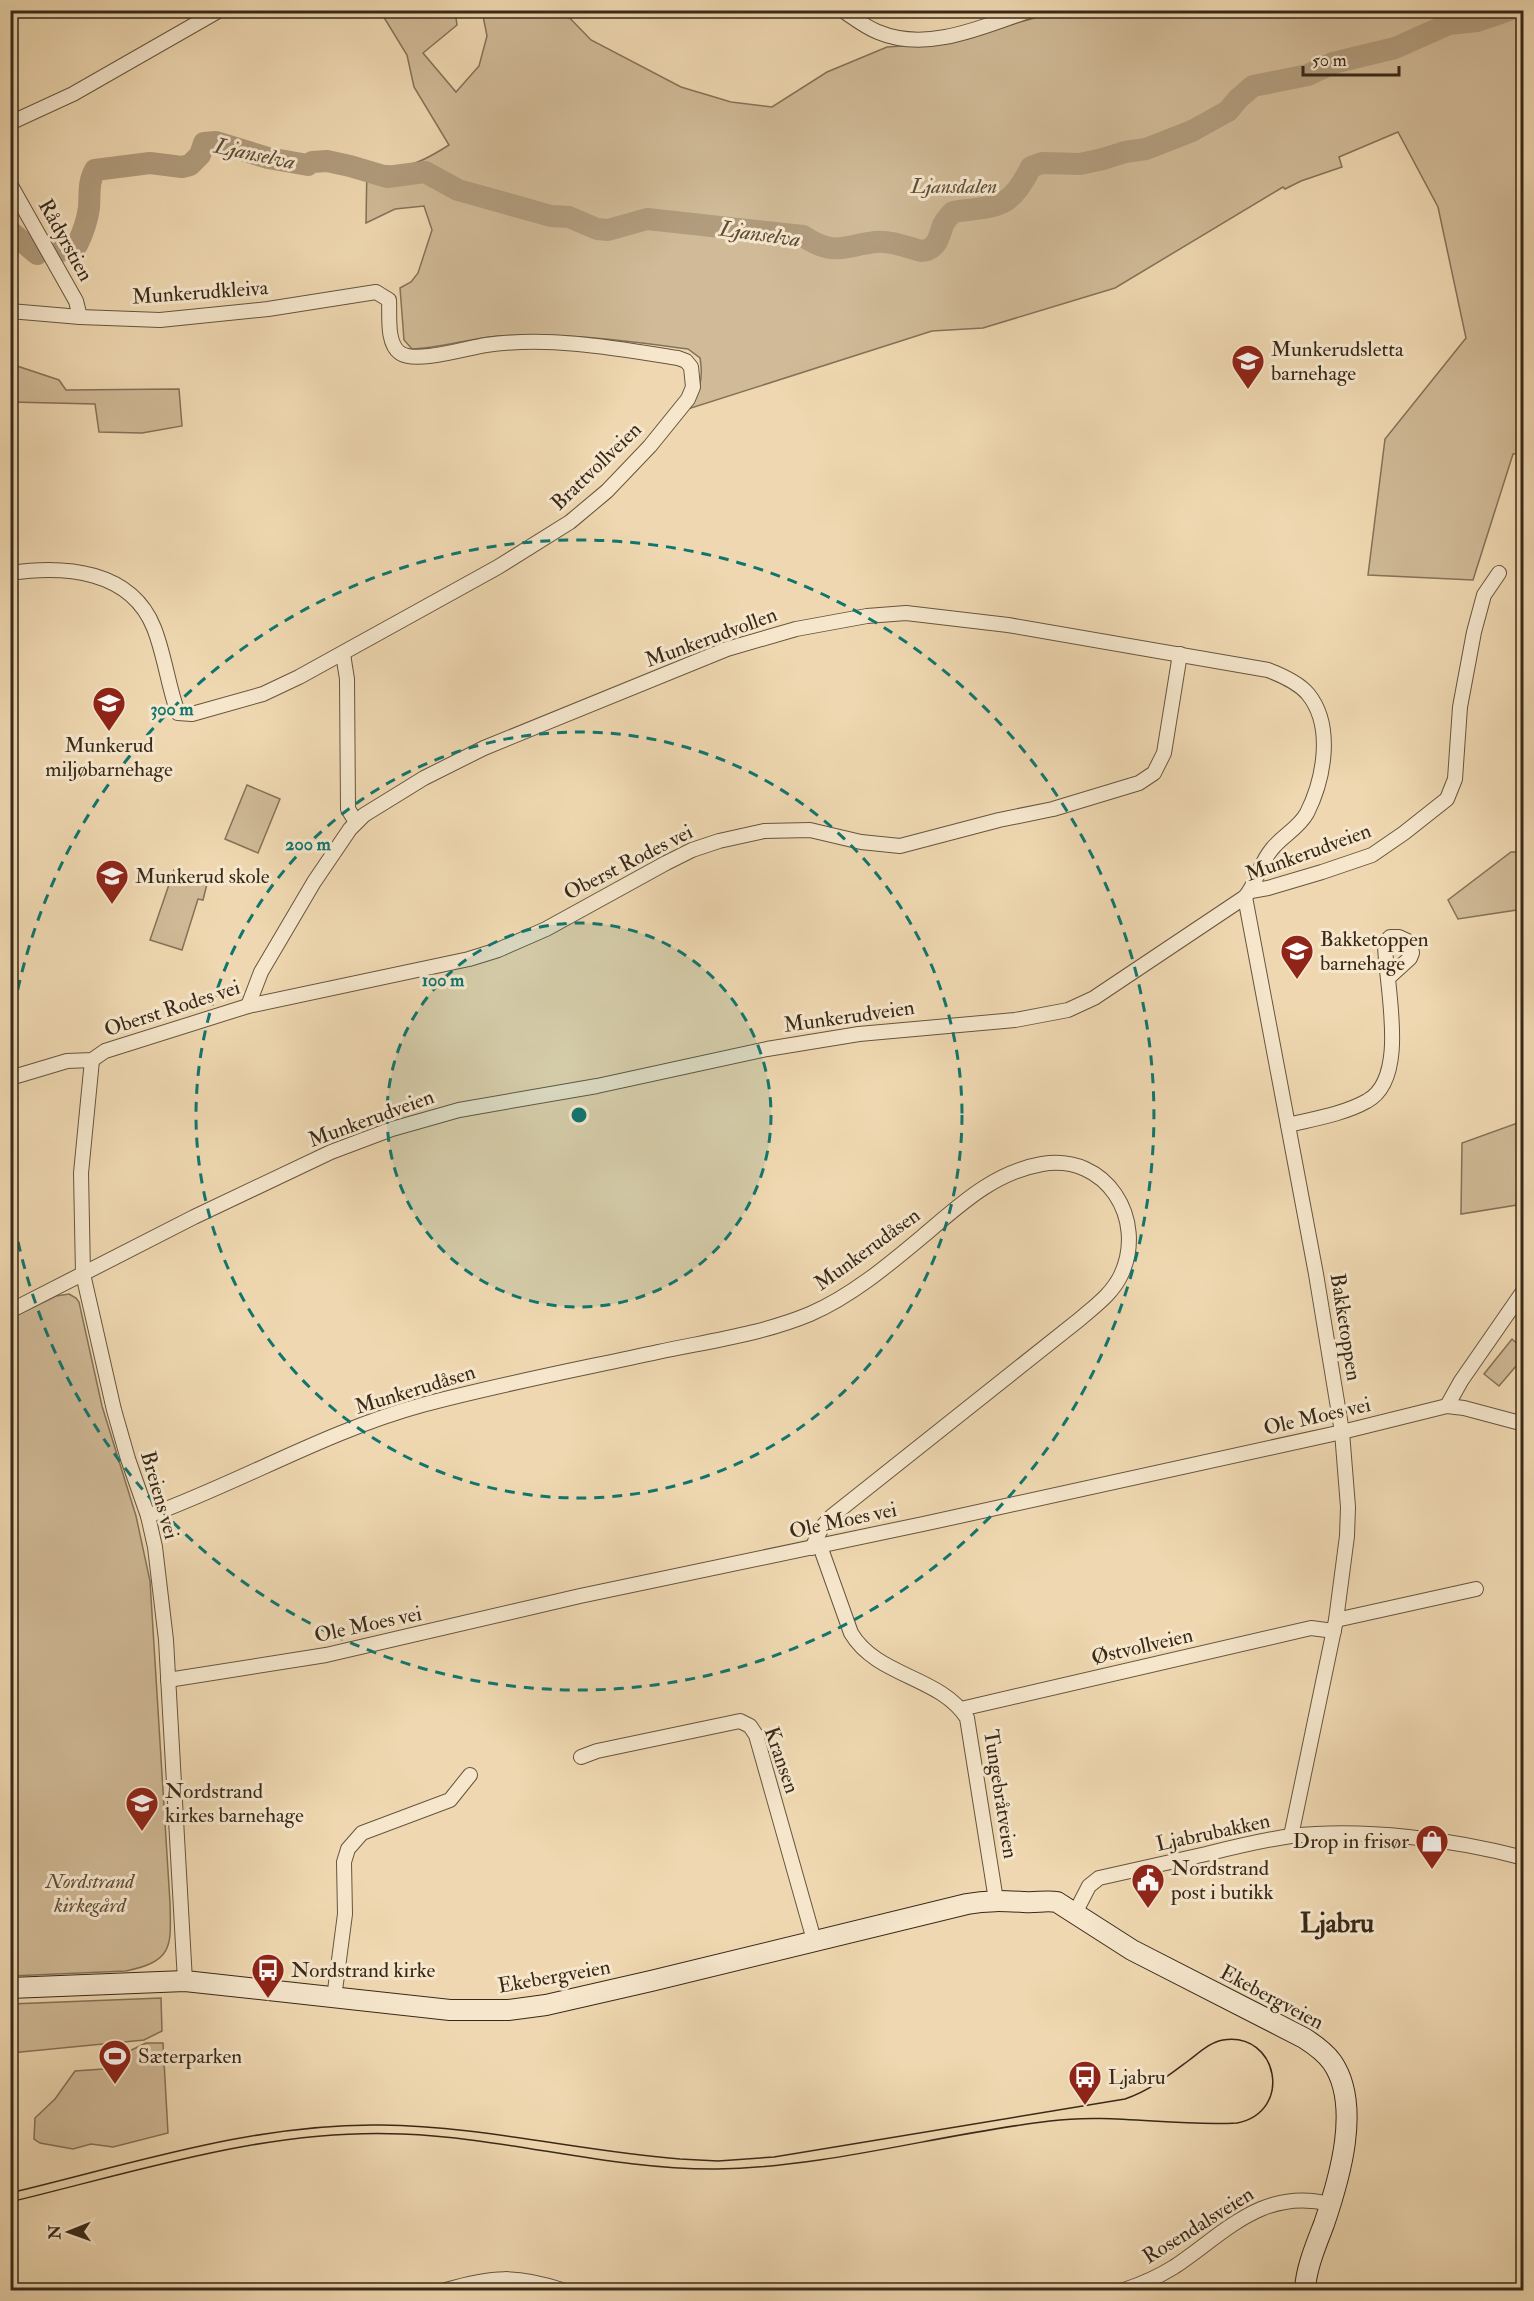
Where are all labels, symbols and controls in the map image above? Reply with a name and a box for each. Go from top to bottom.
scale bar [1303,39,1399,77]
text: 50 m [1312,49,1347,72]
water label: Ljanselva [211,132,298,176]
park label: Ljansdalen [910,173,997,200]
street label: Rådyrstien [32,194,99,286]
water label: Ljanselva [716,214,802,254]
street label: Munkerudkleiva [131,274,269,311]
place label: Munkerudsletta barnehage [1271,336,1404,387]
school or university icon: Munkerudsletta barnehage [1230,343,1266,390]
street label: Brattvollveien [545,416,648,516]
street label: Munkerudvollen [642,601,781,674]
school or university icon: Munkerud miljøbarnehage [91,685,127,732]
text: 300 m [150,698,195,721]
place label: Munkerud miljøbarnehage [45,732,173,783]
street label: Munkerudveien [1242,817,1375,888]
street label: Oberst Rodes vei [559,818,698,907]
text: 200 m [285,833,332,856]
school or university icon: Munkerud skole [94,858,130,905]
place label: Munkerud skole [135,863,270,890]
place label: Bakketoppen barnehage [1320,926,1429,977]
school or university icon: Bakketoppen barnehage [1279,933,1315,980]
text: 100 m [422,969,465,992]
street label: Oberst Rodes vei [101,974,244,1043]
street label: Munkerudveien [782,994,916,1039]
street label: Munkerudveien [305,1083,438,1154]
centre of rings [569,1105,589,1125]
street label: Munkerudåsen [809,1202,926,1297]
street label: Bakketoppen [1324,1271,1367,1383]
street label: Munkerudåsen [352,1358,479,1421]
street label: Ole Moes vei [1261,1391,1374,1442]
street label: Breiens vei [134,1448,185,1543]
street label: Ole Moes vei [787,1496,900,1545]
street label: Ole Moes vei [312,1600,425,1649]
street label: Østvollveien [1089,1622,1196,1671]
street label: Kransen [758,1723,806,1797]
street label: Tungebråtveien [977,1728,1024,1861]
place label: Nordstrand kirkes barnehage [165,1778,304,1829]
school or university icon: Nordstrand kirkes barnehage [124,1785,160,1832]
street label: Ljabrubakken [1154,1807,1273,1858]
shop icon: Drop in frisør [1414,1823,1450,1870]
place label: Drop in frisør [1293,1828,1409,1855]
place label: Nordstrand post i butikk [1170,1855,1274,1906]
public building icon: Nordstrand post i butikk [1130,1862,1166,1909]
park label: Nordstrand kirkegård [45,1868,135,1919]
district label: Ljabru [1300,1907,1374,1940]
bus stop icon: Nordstrand kirke [250,1952,286,1999]
street label: Ekebergveien [496,1953,613,2000]
place label: Nordstrand kirke [291,1957,436,1984]
street label: Ekebergveien [1215,1959,1329,2036]
sports icon: Sæterparken [97,2038,133,2085]
place label: Sæterparken [138,2043,242,2070]
bus stop icon: Ljabru [1067,2059,1103,2106]
place label: Ljabru [1108,2064,1166,2091]
street label: Rosendalsveien [1138,2181,1259,2270]
north arrow [39,2202,99,2262]
text: N [45,2224,65,2241]

